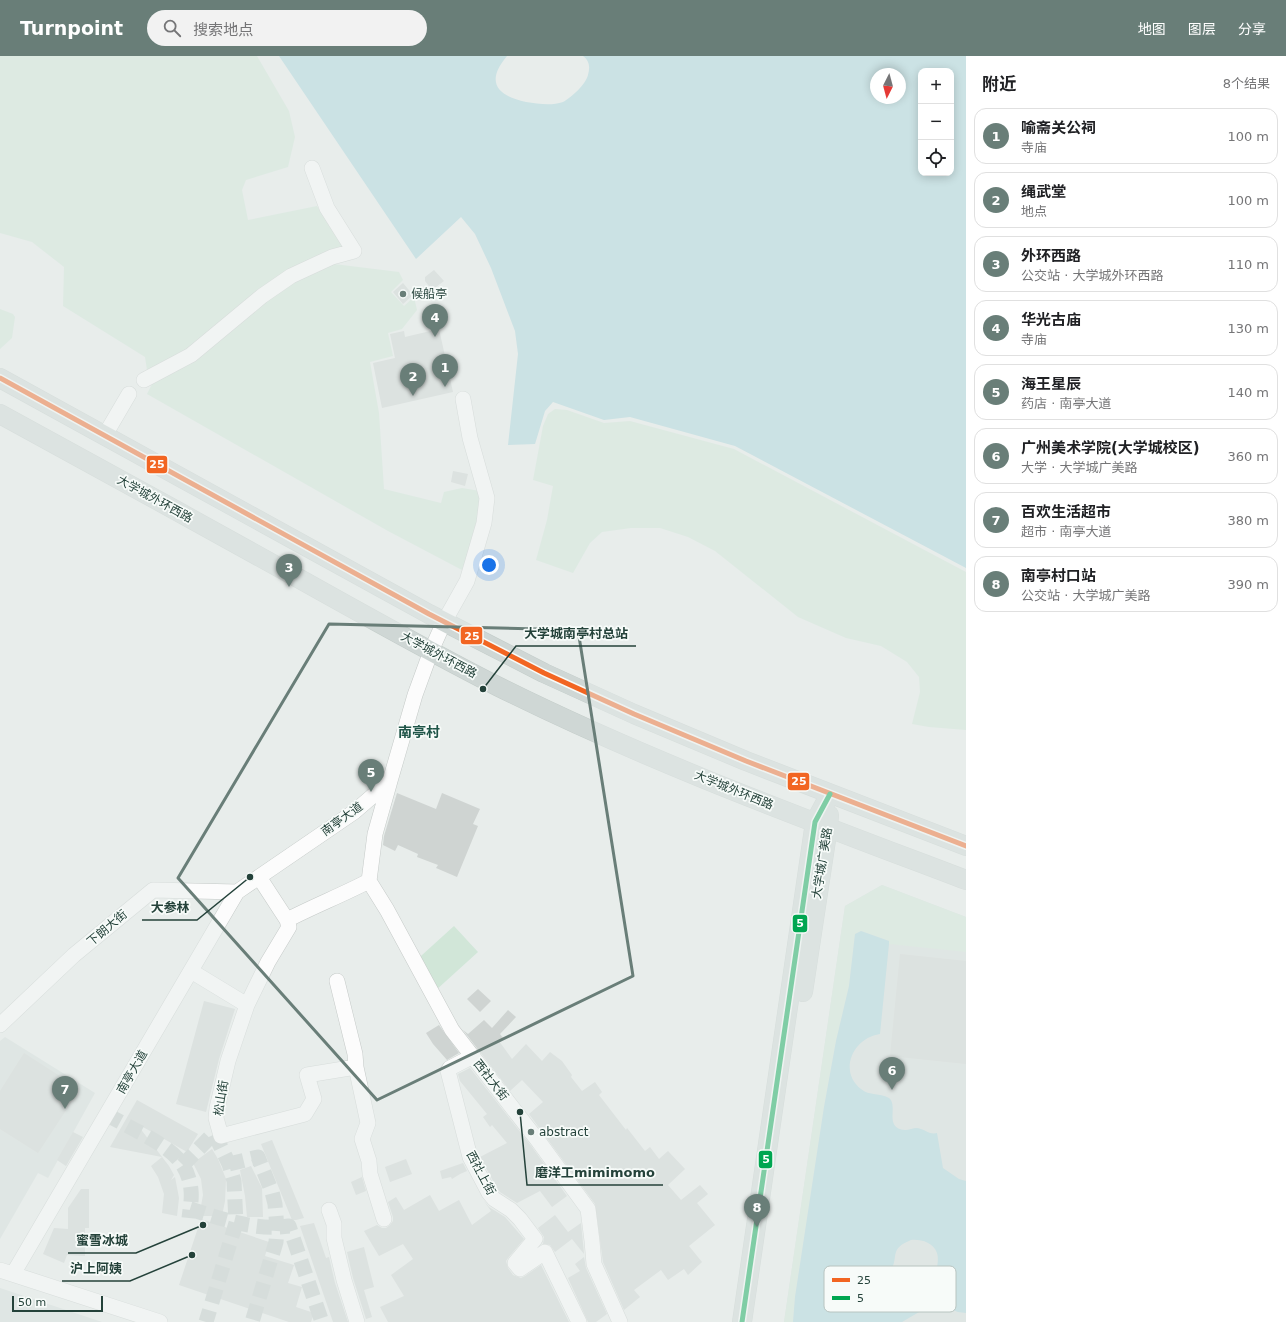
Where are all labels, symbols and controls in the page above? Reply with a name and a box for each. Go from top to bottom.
search box [147,10,427,46]
text: Turnpoint [20,17,123,39]
icon: search [161,17,183,39]
text: 搜索地点 [193,21,253,39]
text: 地图 [1138,21,1166,37]
text: 图层 [1188,21,1216,37]
text: 分享 [1238,21,1266,37]
north arrow [870,68,906,104]
map controls [918,68,954,176]
button: + [918,68,954,104]
text: 附近 [982,74,1016,94]
text: 8个结果 [1223,76,1270,91]
button: − [918,104,954,140]
text: 喻斋关公祠 [1021,119,1096,137]
text: 1 [991,129,1001,144]
text: 100 m [1227,129,1269,144]
button: locate [918,140,954,176]
text: 寺庙 [1021,140,1047,155]
text: 绳武堂 [1021,183,1066,201]
text: 2 [991,193,1001,208]
text: 100 m [1227,193,1269,208]
text: 地点 [1021,204,1047,219]
text: 外环西路 [1021,247,1081,265]
text: 3 [991,257,1001,272]
text: 110 m [1227,257,1269,272]
text: 公交站 · 大学城外环西路 [1021,268,1163,283]
place label: 候船亭 [411,287,447,301]
marker: 候船亭 [398,289,408,299]
pin: 4 [422,304,448,337]
text: 华光古庙 [1021,311,1081,329]
text: 4 [991,321,1001,336]
text: 130 m [1227,321,1269,336]
text: 寺庙 [1021,332,1047,347]
pin: 1 [432,354,458,387]
pin: 2 [400,363,426,396]
text: 海王星辰 [1021,375,1081,393]
text: 5 [991,385,1001,400]
text: 140 m [1227,385,1269,400]
text: 药店 · 南亭大道 [1021,396,1111,411]
text: 广州美术学院(大学城校区) [1021,439,1200,457]
text: 6 [991,449,1001,464]
text: 360 m [1227,449,1269,464]
line badge: 25 [146,455,168,474]
text: 25 [149,458,165,471]
text: 大学 · 大学城广美路 [1021,460,1137,475]
street label: 大学城外环西路 [115,473,195,525]
text: 百欢生活超市 [1021,503,1111,521]
text: 7 [991,513,1001,528]
text: 380 m [1227,513,1269,528]
text: 超市 · 南亭大道 [1021,524,1111,539]
pin: 3 [276,554,302,587]
your location [479,555,499,575]
text: 南亭村口站 [1021,567,1096,585]
text: 8 [991,577,1001,592]
text: 390 m [1227,577,1269,592]
text: 公交站 · 大学城广美路 [1021,588,1150,603]
callout: 大学城南亭村总站 [516,621,636,646]
line badge: 25 [460,626,483,645]
text: 大学城南亭村总站 [524,626,628,641]
street label: 大学城外环西路 [399,629,479,681]
text: 25 [464,630,480,643]
district label: 南亭村 [398,724,440,740]
pin: 5 [358,759,384,792]
street label: 大学城外环西路 [692,768,776,812]
line badge: 25 [787,772,810,791]
text: 25 [791,775,807,788]
street label: 南亭大道 [318,799,366,839]
street label: 大学城广美路 [809,826,835,900]
callout: 大参林 [142,895,197,920]
text: 大参林 [150,900,190,915]
street label: 下朗大街 [84,907,130,949]
line badge: 5 [792,914,808,933]
text: 5 [796,917,804,930]
street label: 南亭大道 [114,1048,150,1096]
street label: 西社大街 [471,1057,511,1103]
pin: 6 [879,1057,905,1090]
pin: 7 [52,1076,78,1109]
street label: 松山街 [211,1079,231,1117]
place label: abstract [539,1125,589,1139]
marker: abstract [526,1127,536,1137]
street label: 西社上街 [464,1149,498,1197]
line badge: 5 [758,1150,773,1169]
text: 5 [762,1153,770,1166]
callout: 磨洋工mimimomo [527,1160,663,1185]
text: 磨洋工mimimomo [535,1165,655,1180]
pin: 8 [744,1194,770,1227]
callout: 蜜雪冰城 [68,1228,136,1253]
text: 蜜雪冰城 [76,1233,128,1248]
callout: 沪上阿姨 [62,1256,130,1281]
text: 沪上阿姨 [70,1261,122,1276]
legend [824,1266,956,1312]
text: 25 [857,1274,871,1287]
text: 5 [857,1292,864,1305]
scale bar [12,1294,103,1313]
text: 50 m [18,1296,46,1309]

